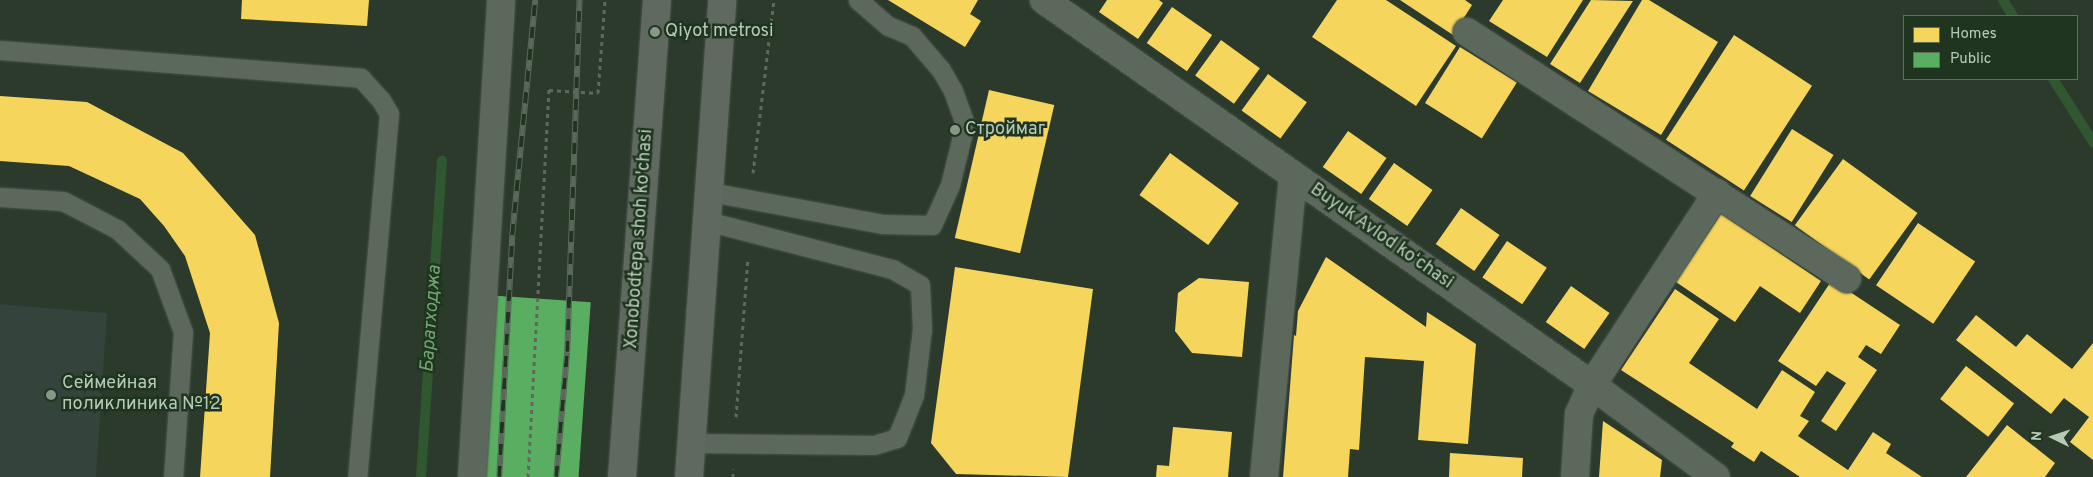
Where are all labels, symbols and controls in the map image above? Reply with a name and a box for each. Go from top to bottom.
legend [1903,15,2078,80]
place label: Qiyot metrosi [665,21,774,43]
text: Homes [1950,25,1997,44]
marker: Qiyot metrosi [649,26,661,38]
text: Public [1950,50,1991,69]
place label: Строймаг [965,119,1045,141]
marker: Строймаг [949,124,961,136]
street label: Xonobodtepa shoh ko'chasi [622,128,658,350]
street label: Buyuk Avlod koʻchasi [1305,179,1457,295]
water label: Баратходжа [417,265,447,373]
place label: Сеймейная поликлиника №12 [62,374,221,416]
marker: Сеймейная поликлиника №12 [44,388,58,402]
north arrow [2028,412,2078,462]
text: N [2029,430,2046,442]

